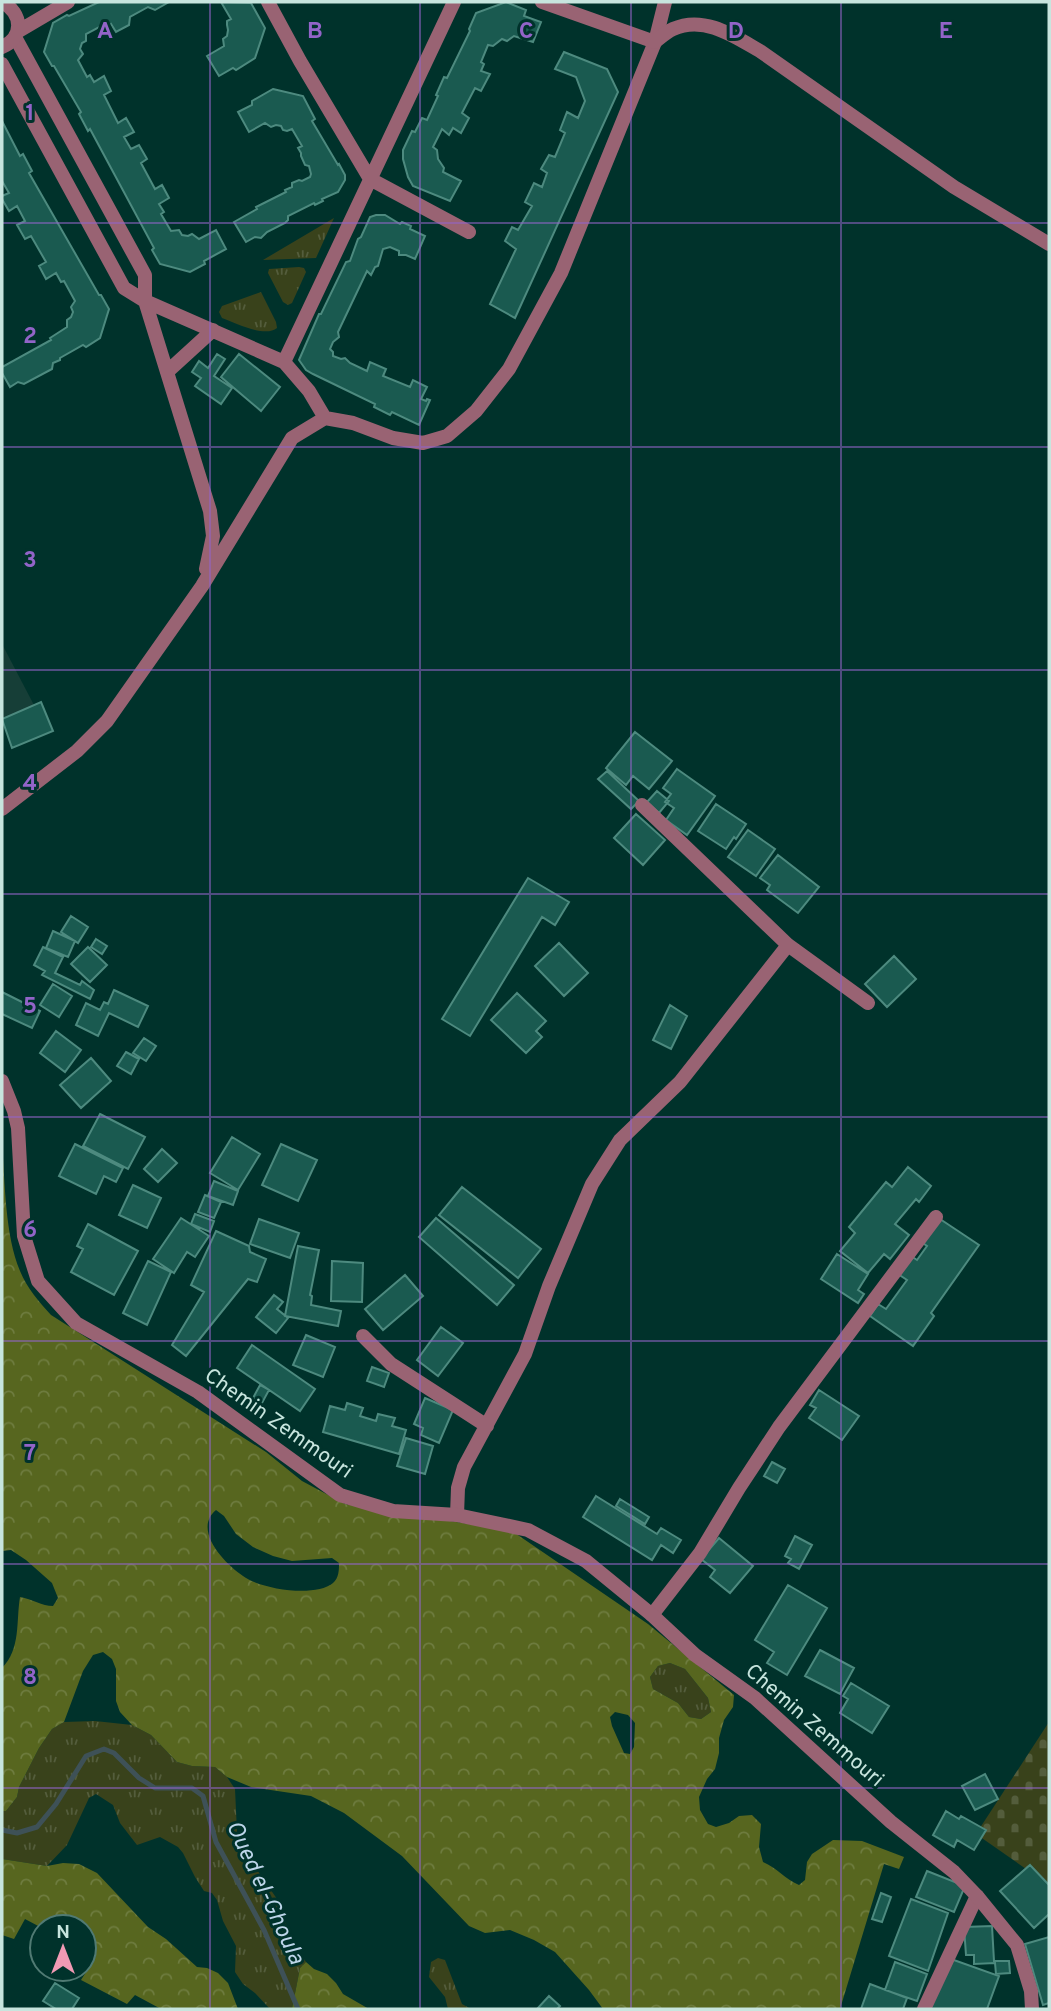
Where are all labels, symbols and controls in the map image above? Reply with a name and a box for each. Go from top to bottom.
text: A [97,18,113,47]
text: B [307,18,323,47]
text: C [519,18,533,47]
text: D [728,18,744,47]
text: E [939,18,953,47]
text: 1 [25,100,35,129]
text: 2 [23,323,37,352]
text: 3 [23,547,37,576]
text: 4 [23,770,37,799]
text: 5 [23,993,37,1022]
text: 6 [23,1217,37,1246]
street label: Chemin Zemmouri [199,1363,357,1485]
text: 7 [24,1440,36,1469]
street label: Chemin Zemmouri [739,1658,889,1794]
text: 8 [23,1664,37,1693]
water label: Oued el-Ghoula [218,1817,310,1970]
north arrow [28,1913,98,1983]
text: N [56,1921,70,1945]

